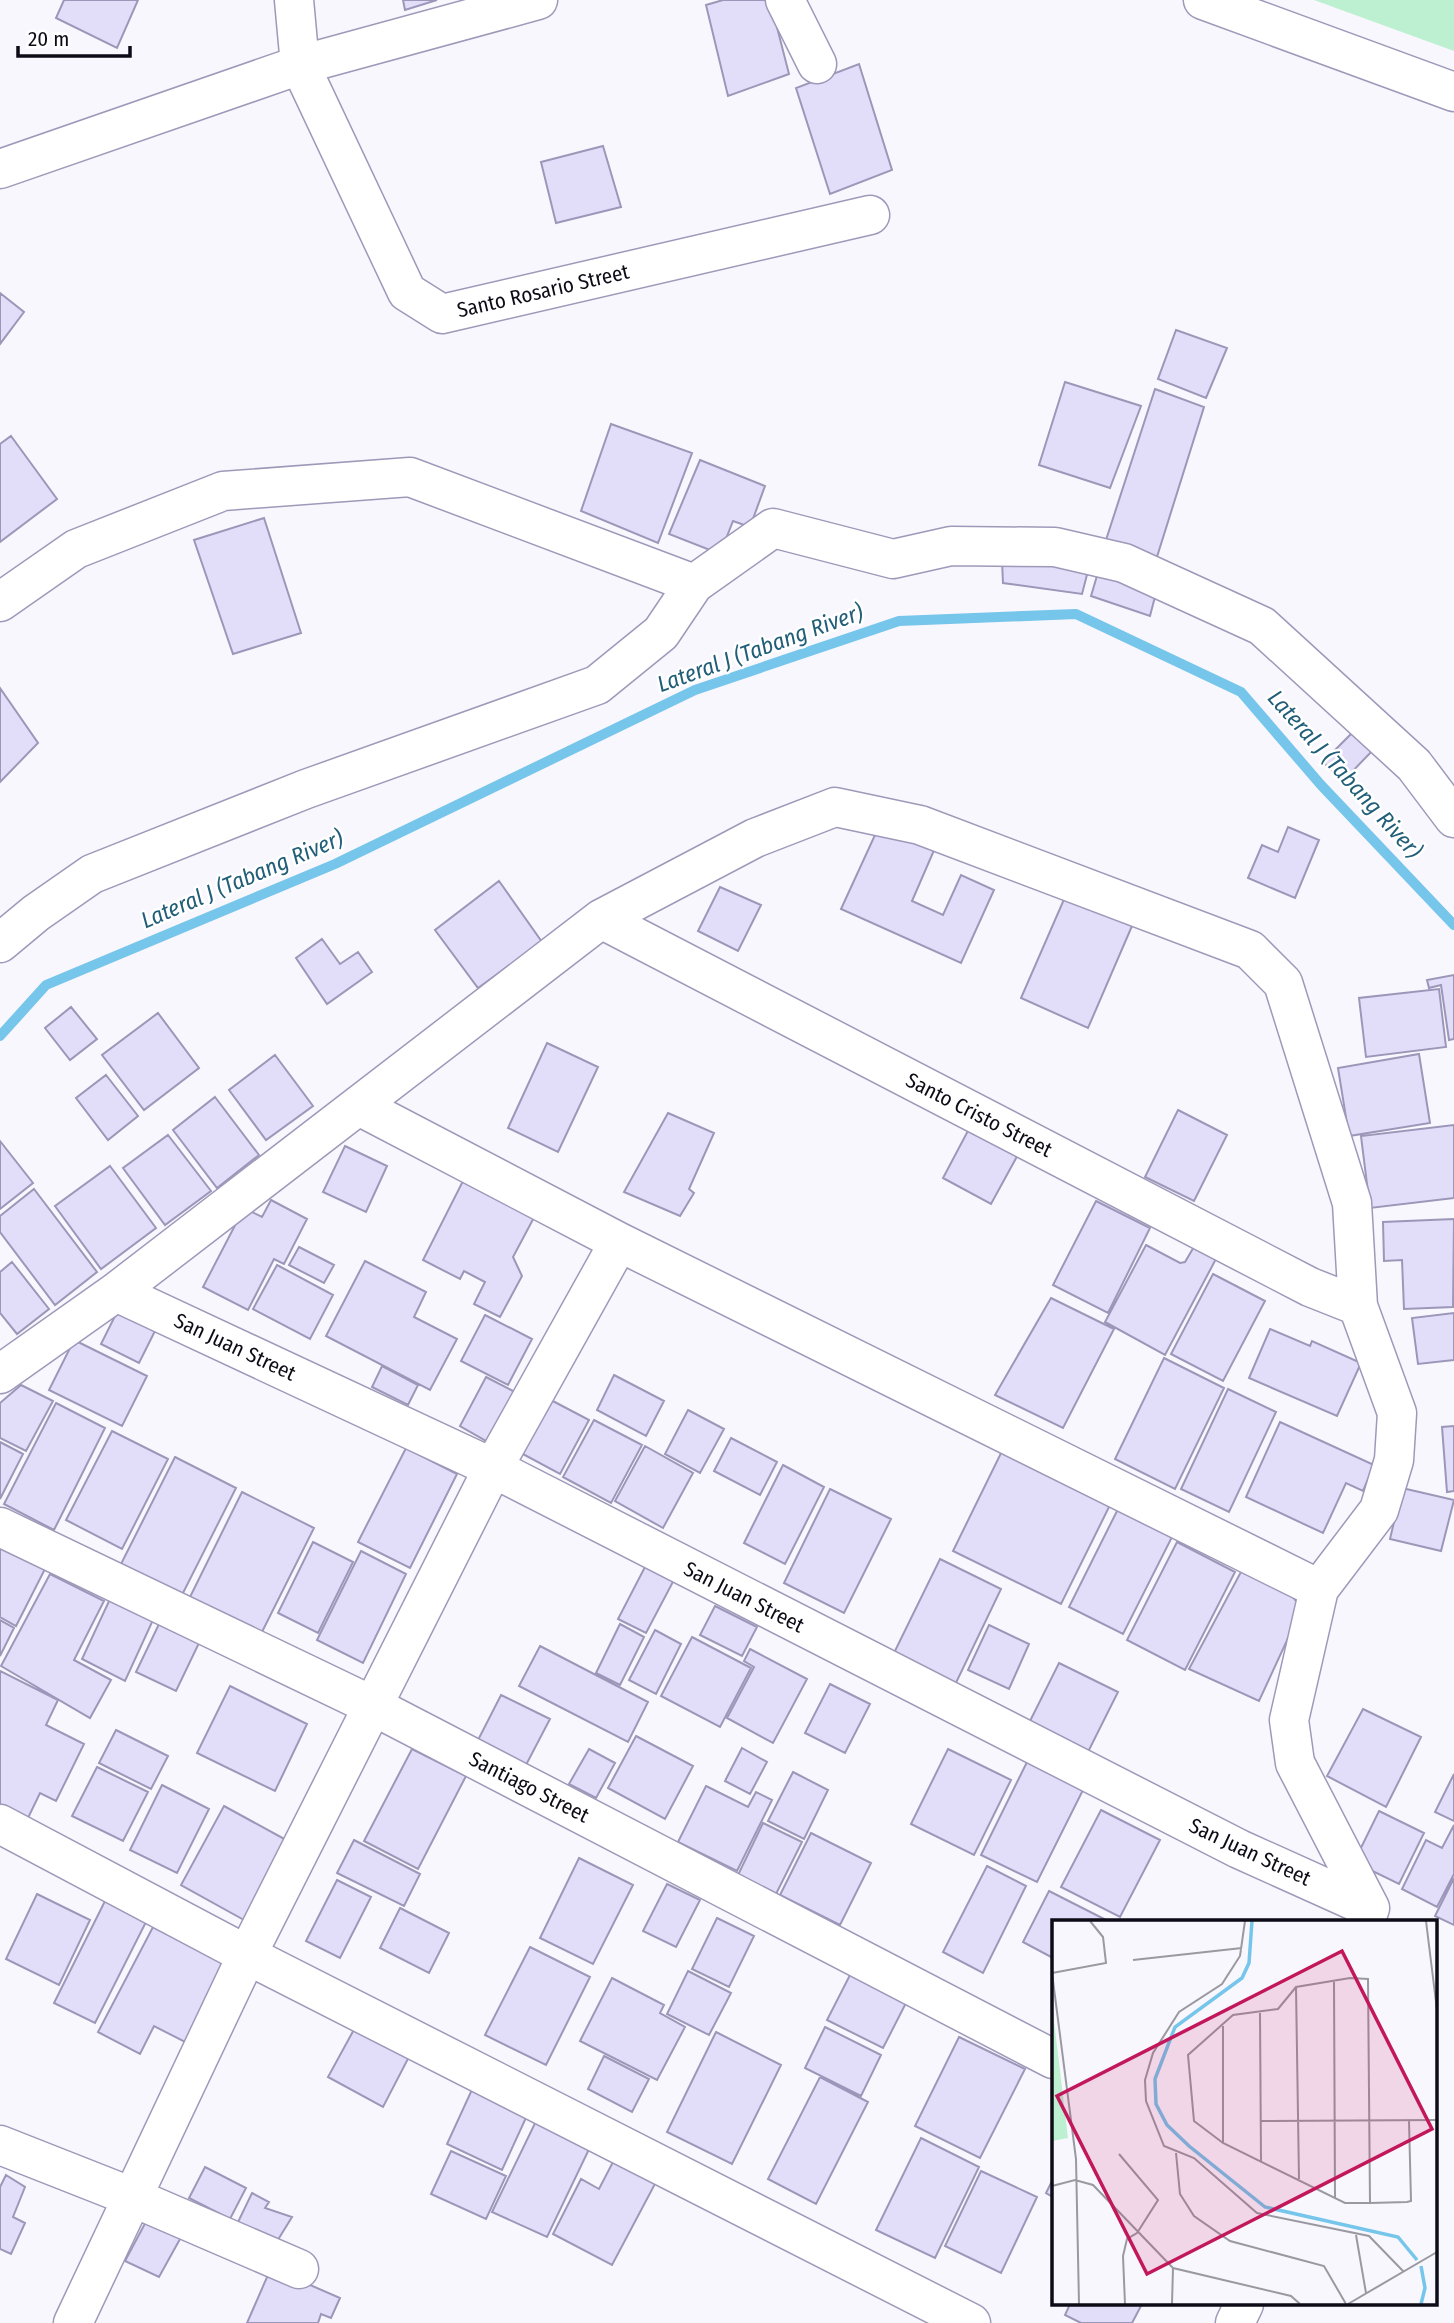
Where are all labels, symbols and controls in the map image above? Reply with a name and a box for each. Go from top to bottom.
scale bar [18,14,130,58]
text: 20 m [28,26,69,52]
street label: Santo Rosario Street [454,259,632,323]
water label: Lateral J (Tabang River) [653,598,867,698]
water label: Lateral J (Tabang River) [1262,684,1428,864]
water label: Lateral J (Tabang River) [137,824,348,934]
street label: Santo Cristo Street [902,1067,1056,1163]
street label: San Juan Street [170,1307,300,1387]
street label: San Juan Street [680,1556,809,1638]
street label: Santiago Street [465,1746,593,1828]
street label: San Juan Street [1185,1812,1315,1892]
inset map [1052,1920,1436,2306]

